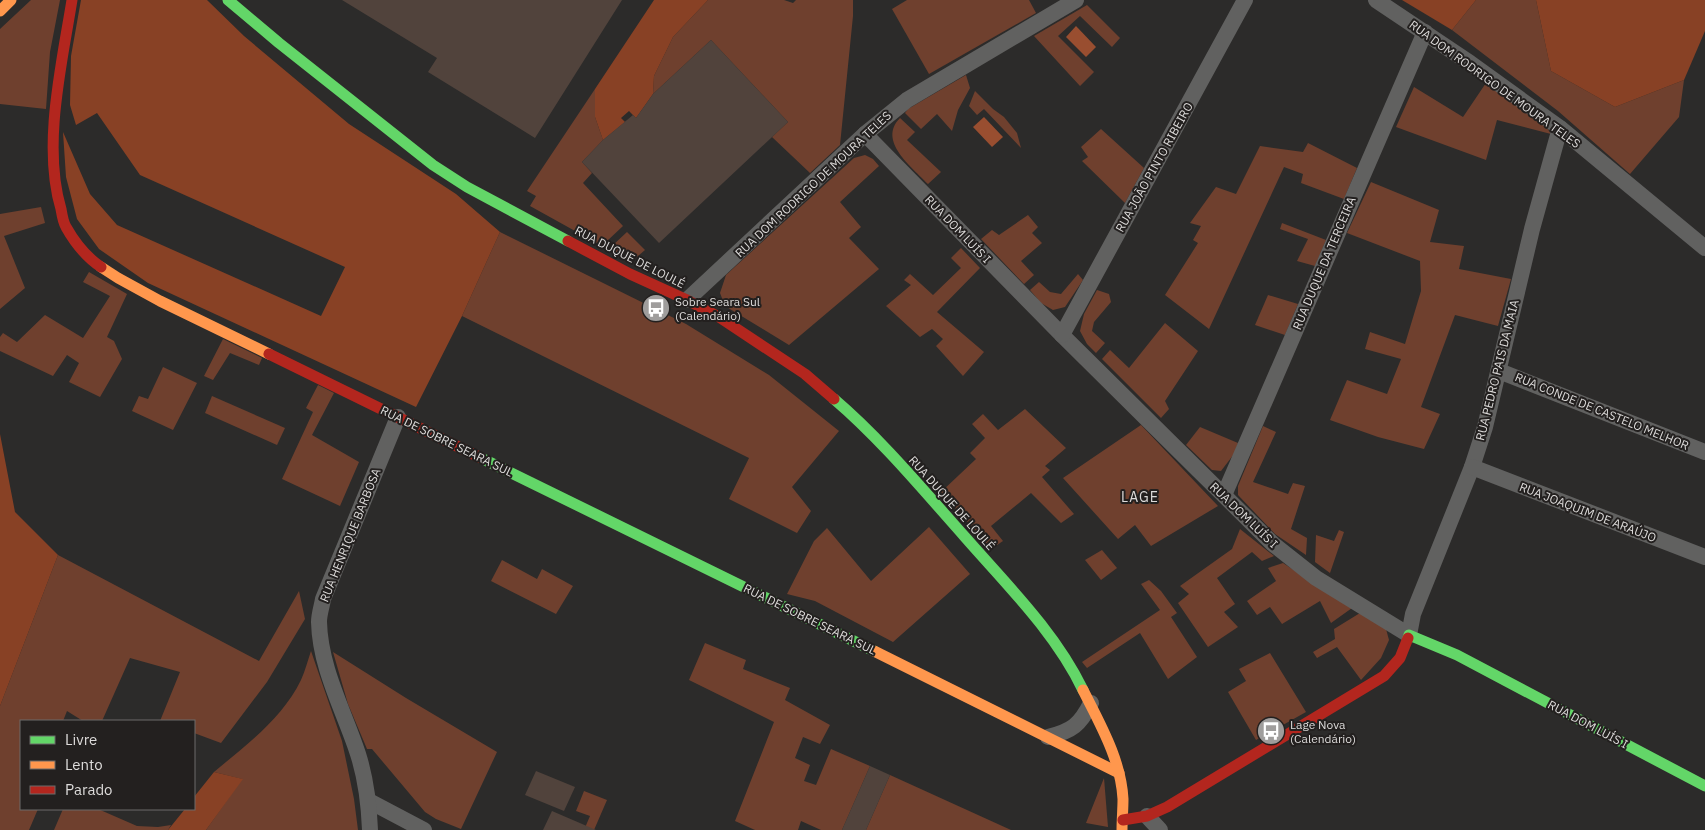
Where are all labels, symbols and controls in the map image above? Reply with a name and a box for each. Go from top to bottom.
street label: RUA DOM RODRIGO DE MOURA TELES [1407,17,1583,151]
street label: RUA JOÃO PINTO RIBEIRO [1112,100,1196,234]
street label: RUA DOM RODRIGO DE MOURA TELES [732,108,894,260]
street label: RUA DOM LUÍS I [922,192,994,266]
street label: RUA DUQUE DA TERCEIRA [1289,194,1359,332]
street label: RUA DUQUE DE LOULÉ [572,223,688,291]
bus stop icon: Sobre Seara Sul (Calendário) [641,293,671,323]
place label: Sobre Seara Sul (Calendário) [675,294,760,323]
street label: RUA PEDRO PAIS DA MAIA [1472,298,1522,442]
street label: RUA CONDE DE CASTELO MELHOR [1513,369,1691,453]
street label: RUA DE SOBRE SEARA SUL [378,402,516,480]
street label: RUA DUQUE DE LOULÉ [906,453,998,553]
street label: RUA HENRIQUE BARBOSA [316,466,384,604]
street label: RUA DOM LUÍS I [1207,479,1281,551]
street label: RUA JOAQUIM DE ARAÚJO [1517,479,1659,545]
district label: LAGE [1121,488,1159,506]
street label: RUA DE SOBRE SEARA SUL [741,580,879,658]
street label: RUA DOM LUÍS I [1545,697,1631,751]
bus stop icon: Lage Nova (Calendário) [1256,716,1286,746]
place label: Lage Nova (Calendário) [1290,717,1356,746]
legend [20,720,195,810]
text: Livre [65,730,97,749]
text: Lento [65,755,103,774]
text: Parado [65,780,113,799]

